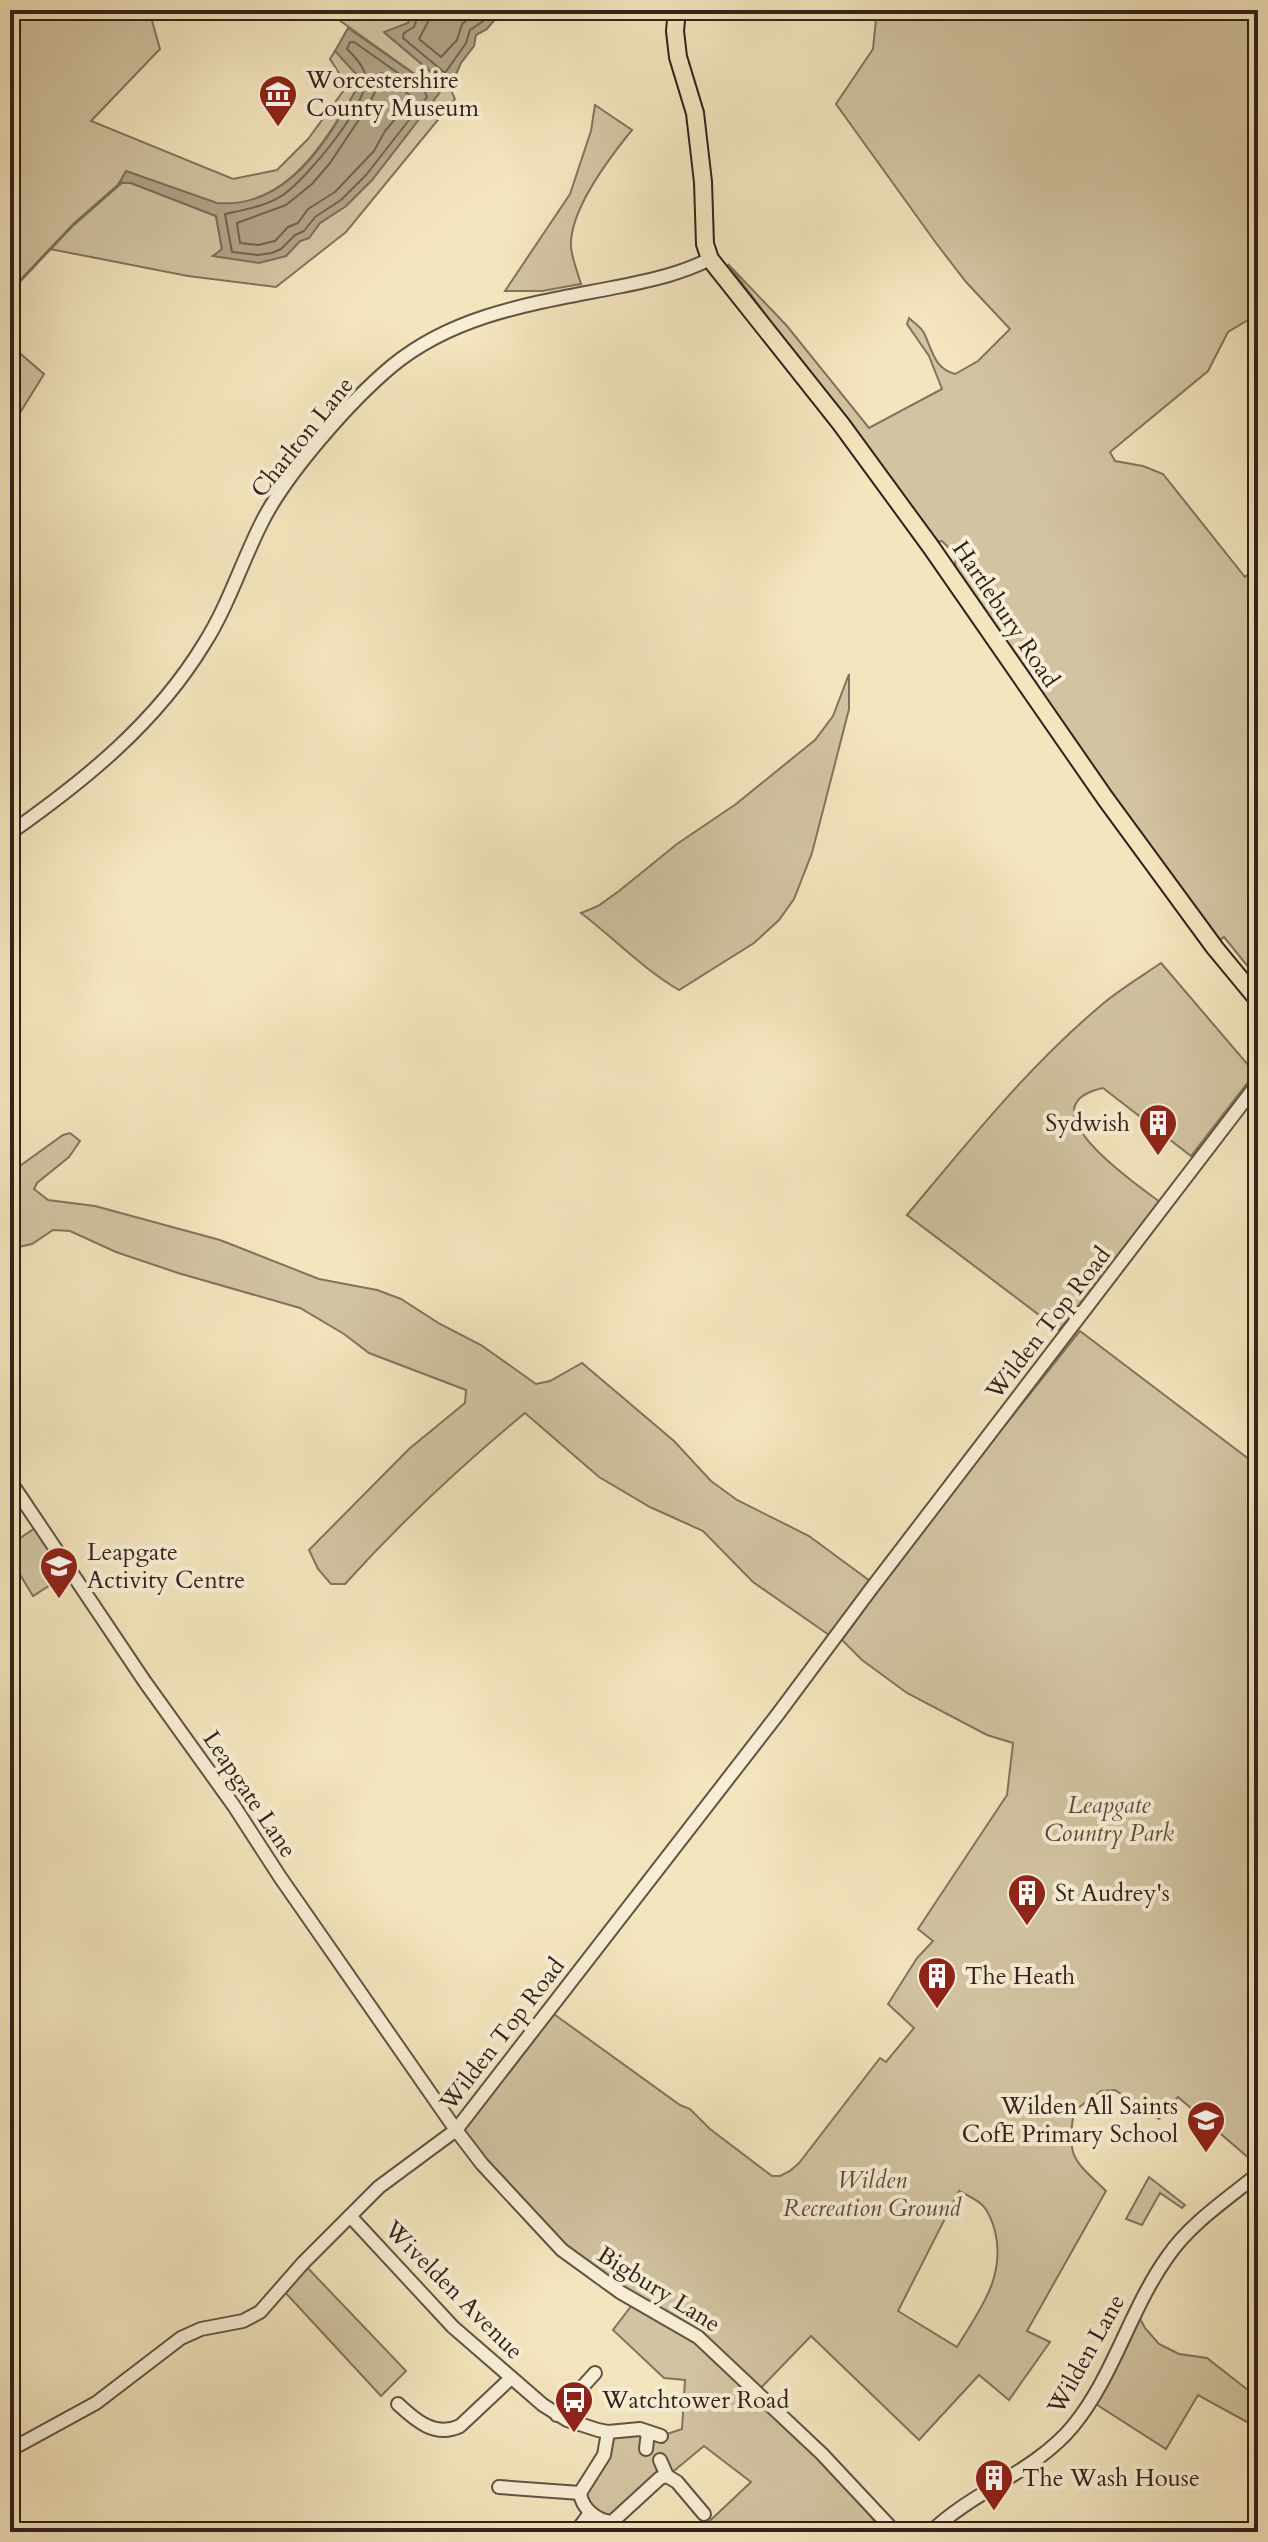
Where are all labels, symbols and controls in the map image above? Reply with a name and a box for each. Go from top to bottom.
place label: Worcestershire County Museum [305,64,480,125]
museum icon: Worcestershire County Museum [257,73,299,128]
street label: Charlton Lane [243,370,361,505]
street label: Hartlebury Road [944,534,1067,694]
building icon: Sydwish [1137,1102,1179,1157]
place label: Sydwish [1045,1107,1130,1140]
street label: Wilden Top Road [978,1240,1119,1407]
place label: Leapgate Activity Centre [87,1536,245,1597]
school or university icon: Leapgate Activity Centre [38,1545,80,1600]
street label: Leapgate Lane [195,1724,304,1864]
park label: Leapgate Country Park [1044,1789,1174,1850]
building icon: St Audrey's [1006,1872,1048,1927]
place label: St Audrey's [1055,1877,1170,1910]
street label: Wilden Top Road [432,1951,573,2118]
building icon: The Heath [916,1955,958,2010]
place label: The Heath [965,1960,1075,1993]
place label: Wilden All Saints CofE Primary School [962,2090,1178,2151]
school or university icon: Wilden All Saints CofE Primary School [1185,2099,1227,2154]
park label: Wilden Recreation Ground [783,2164,962,2225]
street label: Wivelden Avenue [376,2213,530,2367]
street label: Bigbury Lane [591,2238,727,2340]
street label: Wilden Lane [1039,2288,1133,2421]
bus stop icon: Watchtower Road [553,2379,595,2434]
place label: Watchtower Road [601,2384,789,2417]
building icon: The Wash House [973,2457,1015,2512]
place label: The Wash House [1022,2462,1200,2495]

